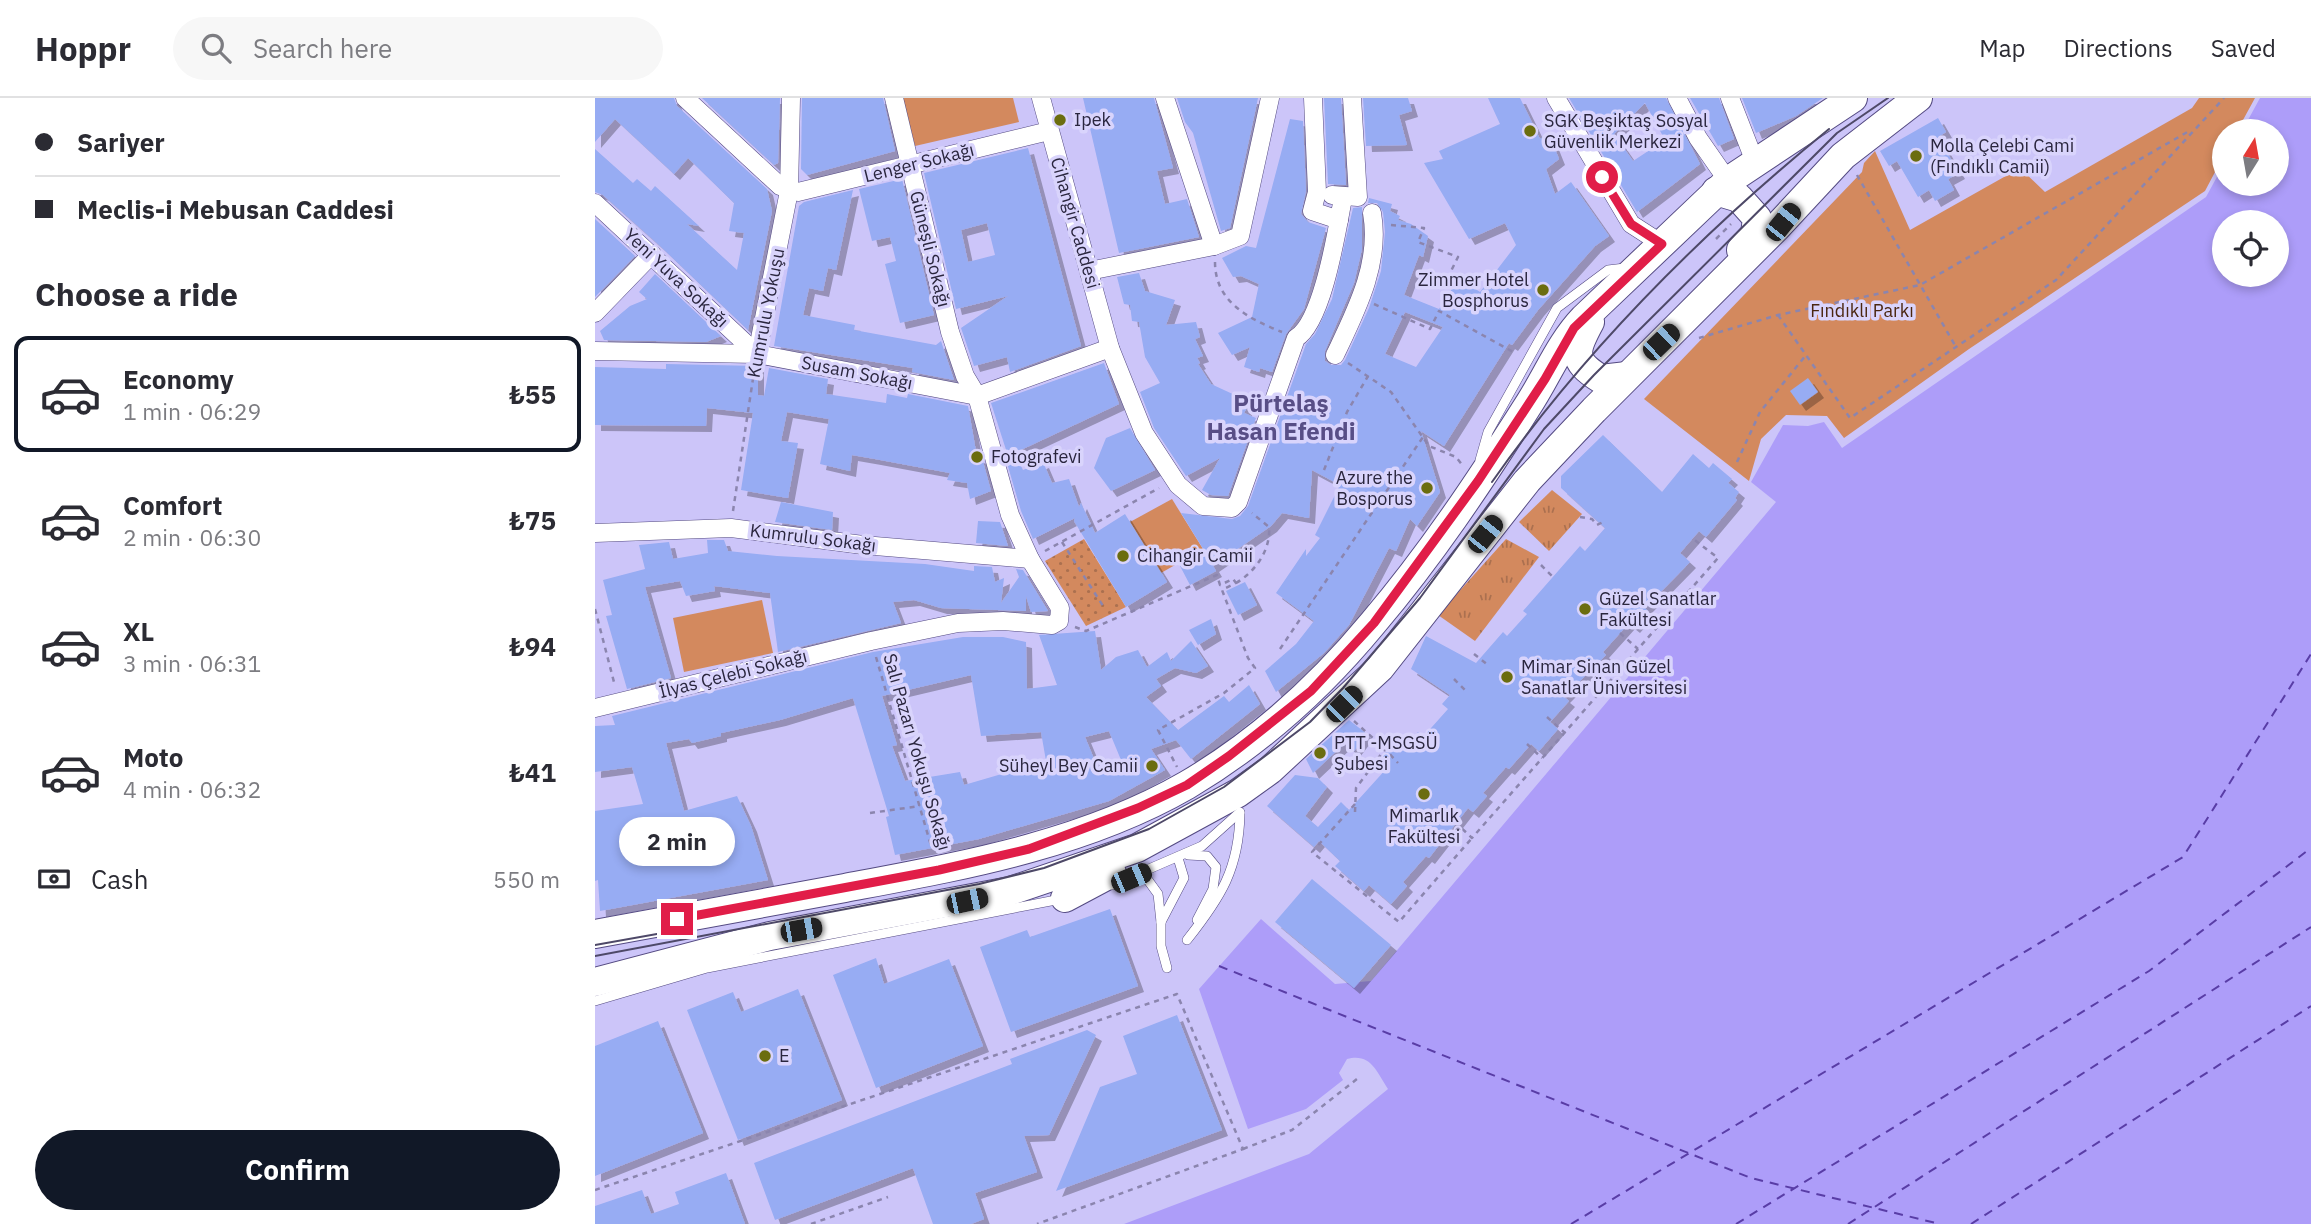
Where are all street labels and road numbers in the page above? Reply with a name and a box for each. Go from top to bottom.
street label: Lenger Sokağı [861,138,976,187]
street label: Cihangir Caddesi [1046,155,1105,291]
street label: Güneşli Sokağı [905,188,956,309]
street label: Yeni Yuva Sokağı [619,223,734,332]
street label: Kumrulu Yokuşu [742,246,789,380]
street label: Susam Sokağı [800,350,915,395]
street label: Kumrulu Sokağı [749,518,877,557]
street label: İlyas Çelebi Sokağı [656,644,809,703]
street label: Salı Pazarı Yokuşu Sokağı [878,651,957,853]

